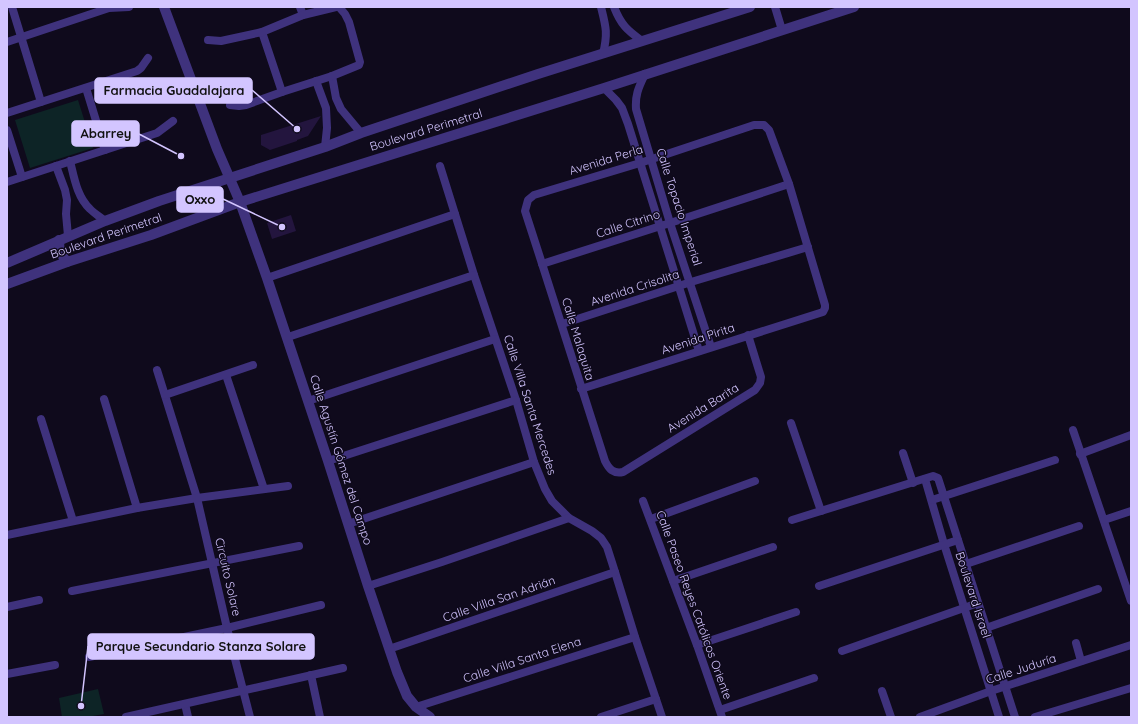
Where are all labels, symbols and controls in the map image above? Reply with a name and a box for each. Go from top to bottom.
callout: Farmacia Guadalajara [95,78,252,103]
text: Farmacia Guadalajara [104,82,244,98]
street label: Boulevard Perimetral [368,105,484,154]
callout: Abarrey [72,121,139,146]
text: Abarrey [81,125,131,141]
street label: Avenida Perla [567,141,645,178]
street label: Calle Topacio Imperial [653,146,706,268]
callout: Oxxo [177,187,223,212]
text: Oxxo [185,191,215,207]
street label: Calle Citrino [594,206,662,241]
street label: Boulevard Perimetral [48,209,164,262]
street label: Avenida Crisolita [589,266,681,309]
street label: Calle Malaquita [559,296,598,382]
street label: Avenida Pirita [659,320,736,357]
street label: Calle Villa Santa Mercedes [501,333,560,477]
street label: Calle Agustín Gómez del Campo [307,373,376,547]
street label: Avenida Barita [664,380,741,436]
street label: Calle Paseo Reyes Católicos Oriente [653,508,736,702]
street label: Circuito Solare [212,536,245,618]
street label: Boulevard Israel [952,550,994,640]
street label: Calle Villa San Adrián [441,572,557,625]
street label: Calle Villa Santa Elena [461,633,583,686]
callout: Parque Secundario Stanza Solare [88,634,314,659]
text: Parque Secundario Stanza Solare [96,638,307,654]
street label: Calle Juduría [984,650,1058,687]

